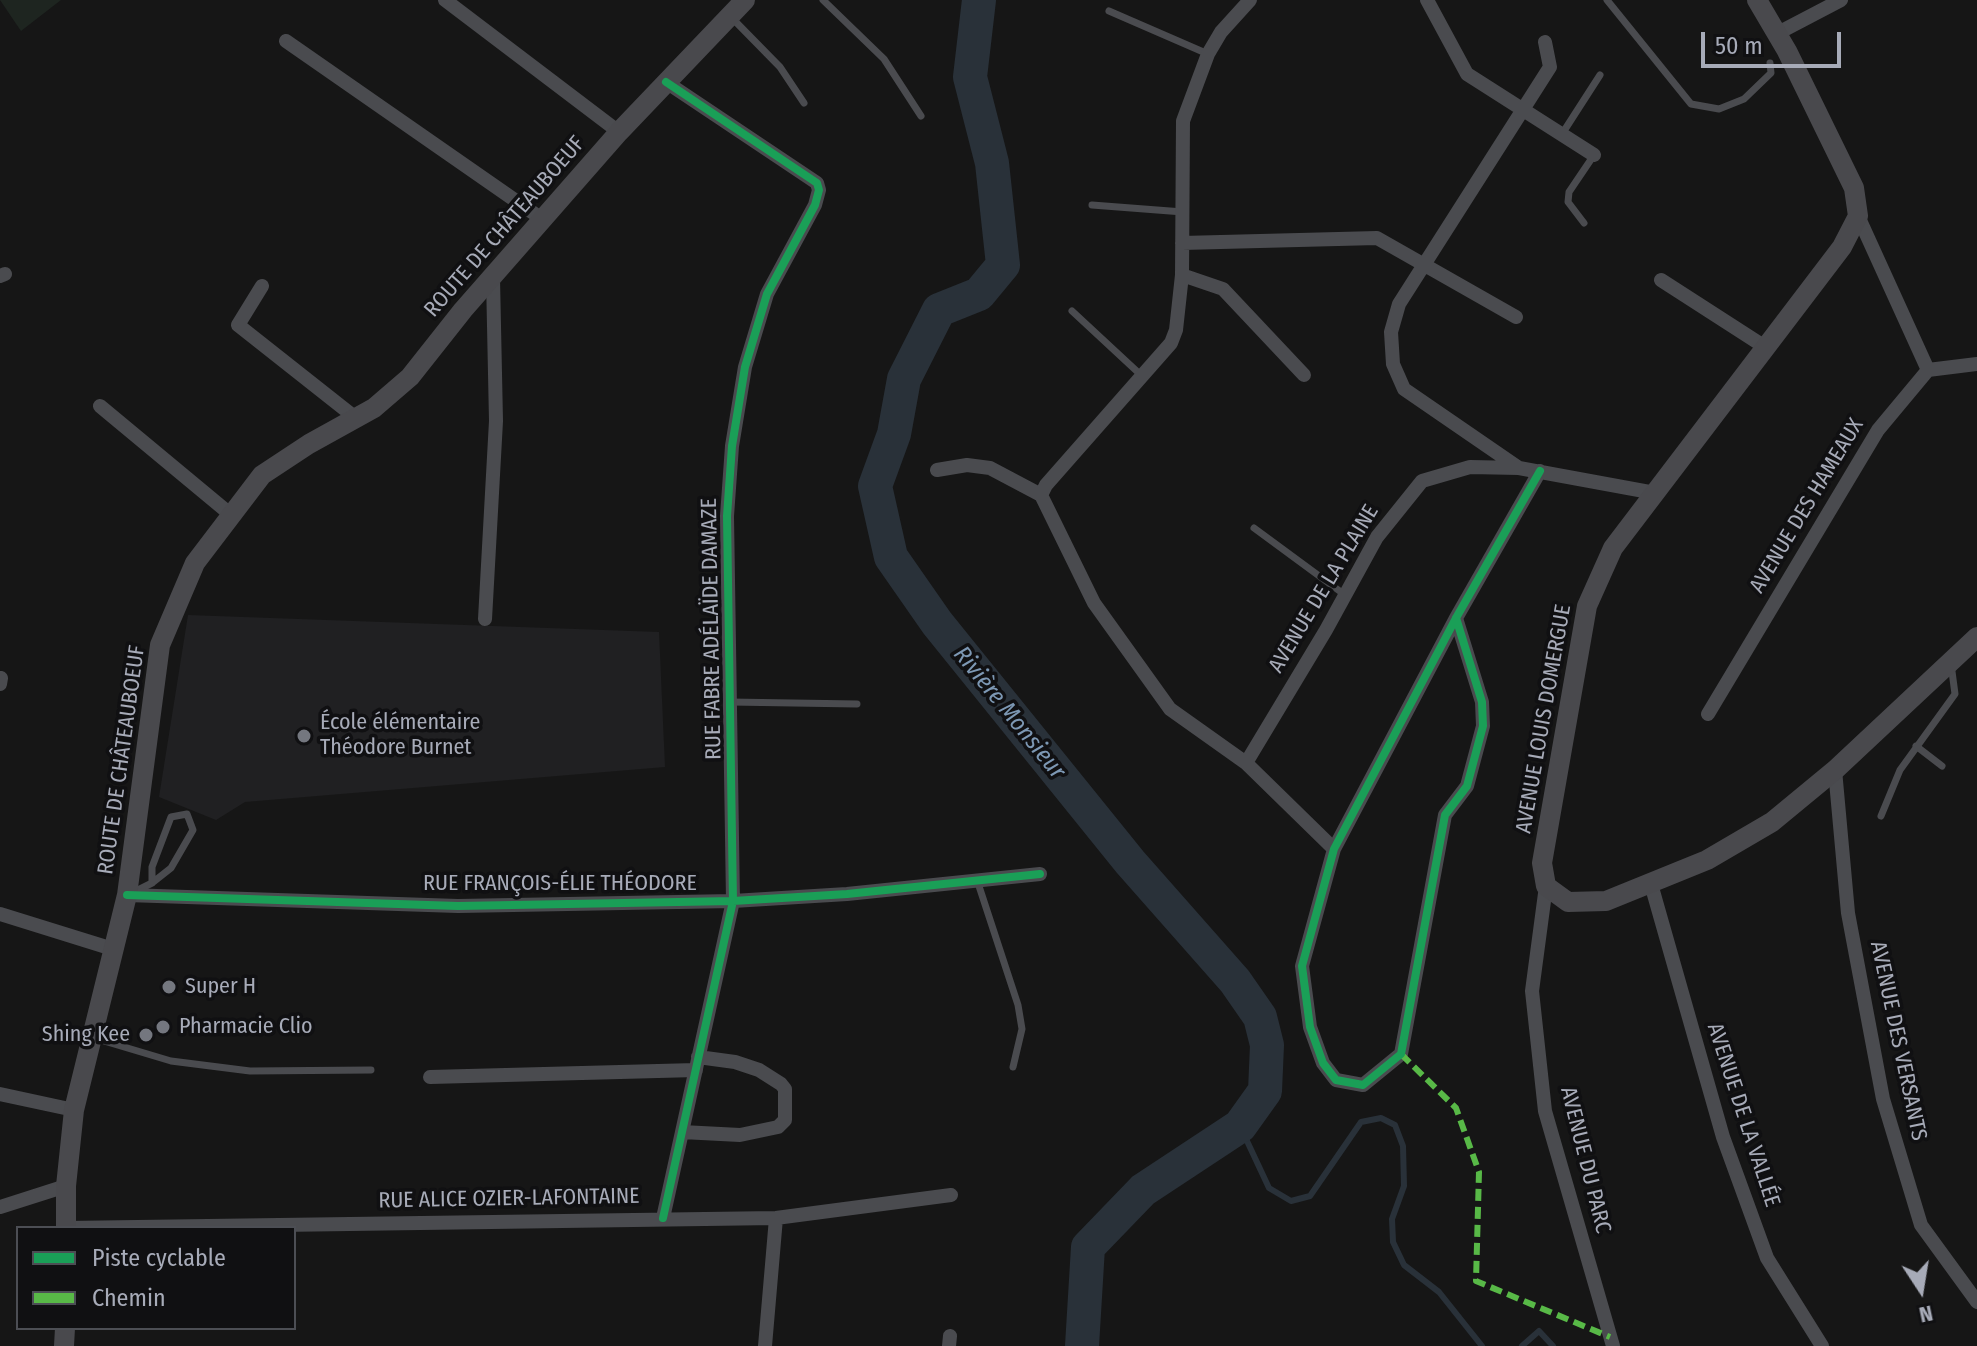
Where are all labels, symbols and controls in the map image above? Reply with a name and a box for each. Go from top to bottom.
scale bar [1705,16,1845,66]
text: 50 m [1715,32,1763,60]
street label: ROUTE DE CHÂTEAUBOEUF [419,131,591,323]
street label: AVENUE DES HAMEAUX [1744,414,1870,598]
street label: RUE FABRE ADÉLAÏDE DAMAZE [697,498,727,760]
street label: AVENUE DE LA PLAINE [1263,500,1385,678]
street label: AVENUE LOUIS DOMERGUE [1511,602,1577,836]
water label: Rivière Monsieur [947,641,1071,785]
street label: ROUTE DE CHÂTEAUBOEUF [93,644,151,876]
place label: École élémentaire Théodore Burnet [320,710,480,762]
marker: École élémentaire Théodore Burnet [295,727,313,745]
street label: RUE FRANÇOIS-ÉLIE THÉODORE [423,871,697,897]
street label: AVENUE DES VERSANTS [1864,939,1932,1143]
place label: Super H [185,974,256,1000]
marker: Super H [160,978,178,996]
place label: Pharmacie Clio [179,1014,313,1040]
marker: Pharmacie Clio [154,1018,172,1036]
street label: AVENUE DE LA VALLÉE [1701,1020,1785,1210]
place label: Shing Kee [42,1022,130,1048]
marker: Shing Kee [137,1026,155,1044]
street label: AVENUE DU PARC [1554,1084,1616,1236]
street label: RUE ALICE OZIER-LAFONTAINE [378,1184,640,1214]
legend [16,1226,296,1330]
text: Piste cyclable [92,1244,226,1272]
north arrow [1881,1250,1961,1330]
text: Chemin [92,1284,166,1312]
text: N [1917,1299,1935,1329]

